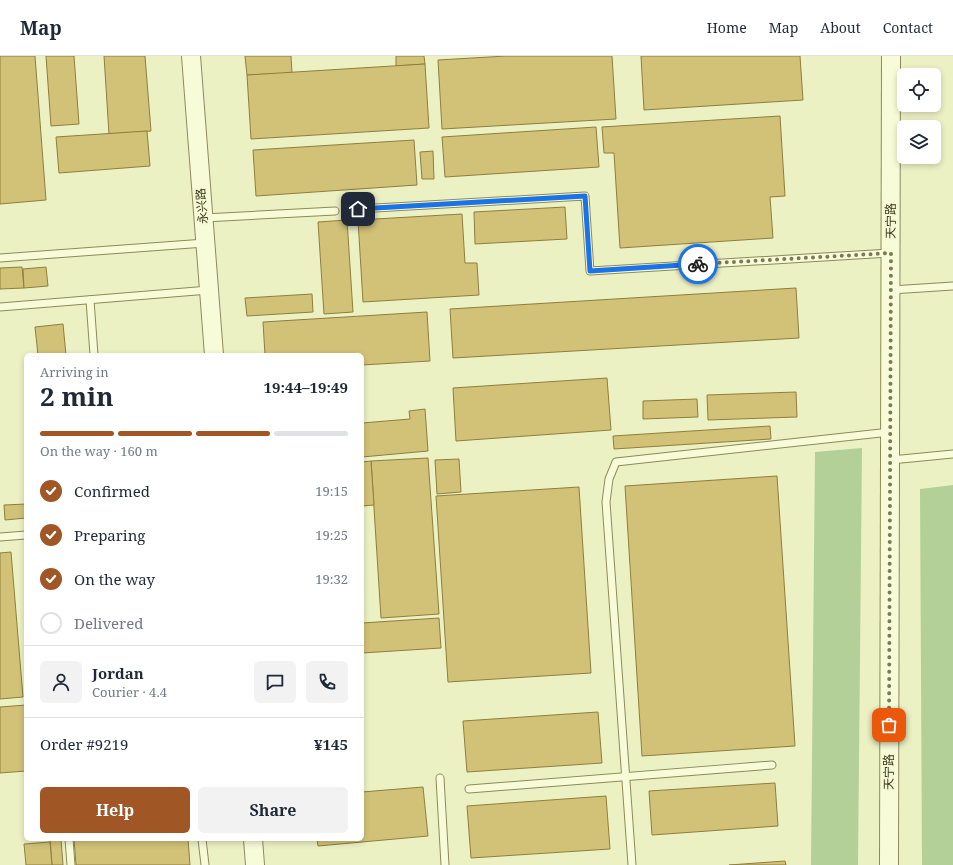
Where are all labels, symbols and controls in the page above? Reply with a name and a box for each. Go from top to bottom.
text: Map [20,15,62,41]
text: Home [707,18,747,37]
text: Map [769,18,798,37]
text: About [820,18,861,37]
text: Contact [883,18,933,37]
map controls [897,68,941,164]
button: locate [897,68,941,112]
button: layers [897,120,941,164]
street label: 永兴路 [191,187,212,225]
pin [341,192,375,226]
icon: home [347,198,369,220]
street label: 天宁路 [882,203,899,239]
courier [678,244,718,284]
icon: bike [687,253,709,275]
text: Arriving in [40,363,109,381]
text: 19:44–19:49 [264,377,348,397]
text: 2 min [40,378,114,414]
text: On the way · 160 m [40,442,158,460]
icon: check [40,480,62,502]
text: Confirmed [74,481,150,501]
text: 19:15 [315,482,348,500]
icon: check [40,524,62,546]
text: Preparing [74,525,145,545]
text: 19:25 [315,526,348,544]
icon: check [40,568,62,590]
text: On the way [74,569,155,589]
text: 19:32 [315,570,348,588]
text: Delivered [74,613,143,633]
button: person [40,661,82,703]
button: chat [254,661,296,703]
button: phone [306,661,348,703]
text: Jordan [92,663,144,683]
text: Courier · 4.4 [92,683,167,701]
pin [872,708,906,742]
icon: bag [878,714,900,736]
text: Order #9219 [40,734,128,754]
text: ¥145 [314,734,348,754]
street label: 天宁路 [880,754,897,790]
button: Help [40,787,190,833]
button: Share [198,787,348,833]

